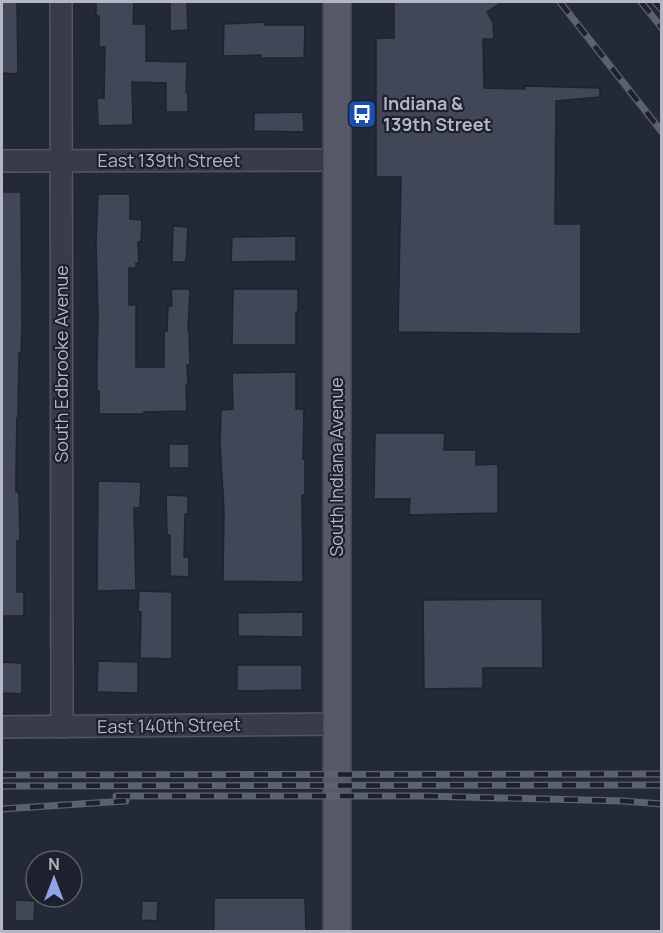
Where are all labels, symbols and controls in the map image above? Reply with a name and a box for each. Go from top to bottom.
place label: Indiana & 139th Street [383,91,491,136]
bus stop icon: Indiana & 139th Street [346,98,378,130]
street label: East 139th Street [97,148,241,172]
street label: South Edbrooke Avenue [49,265,73,463]
street label: South Indiana Avenue [324,377,348,557]
street label: East 140th Street [97,712,241,738]
north arrow [24,849,84,909]
text: N [48,853,60,875]

